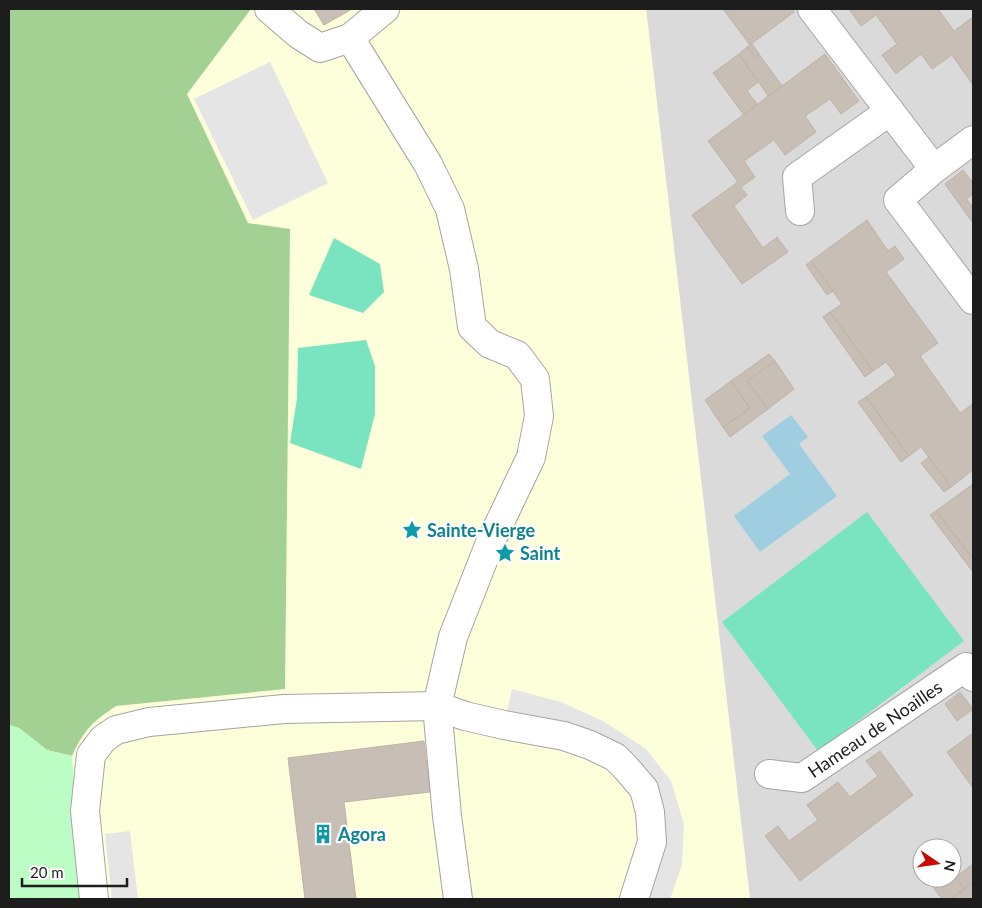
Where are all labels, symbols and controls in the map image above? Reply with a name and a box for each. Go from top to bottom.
place icon: Sainte-Vierge [401,519,423,541]
place label: Sainte-Vierge [427,519,536,541]
place icon: Saint [494,542,516,564]
place label: Saint [520,542,560,564]
street label: Hameau de Noailles [803,675,946,782]
building icon: Agora [312,823,334,845]
place label: Agora [337,823,386,845]
north arrow [912,838,962,888]
scale bar [22,856,128,888]
text: N [941,859,960,873]
text: 20 m [30,863,64,881]

